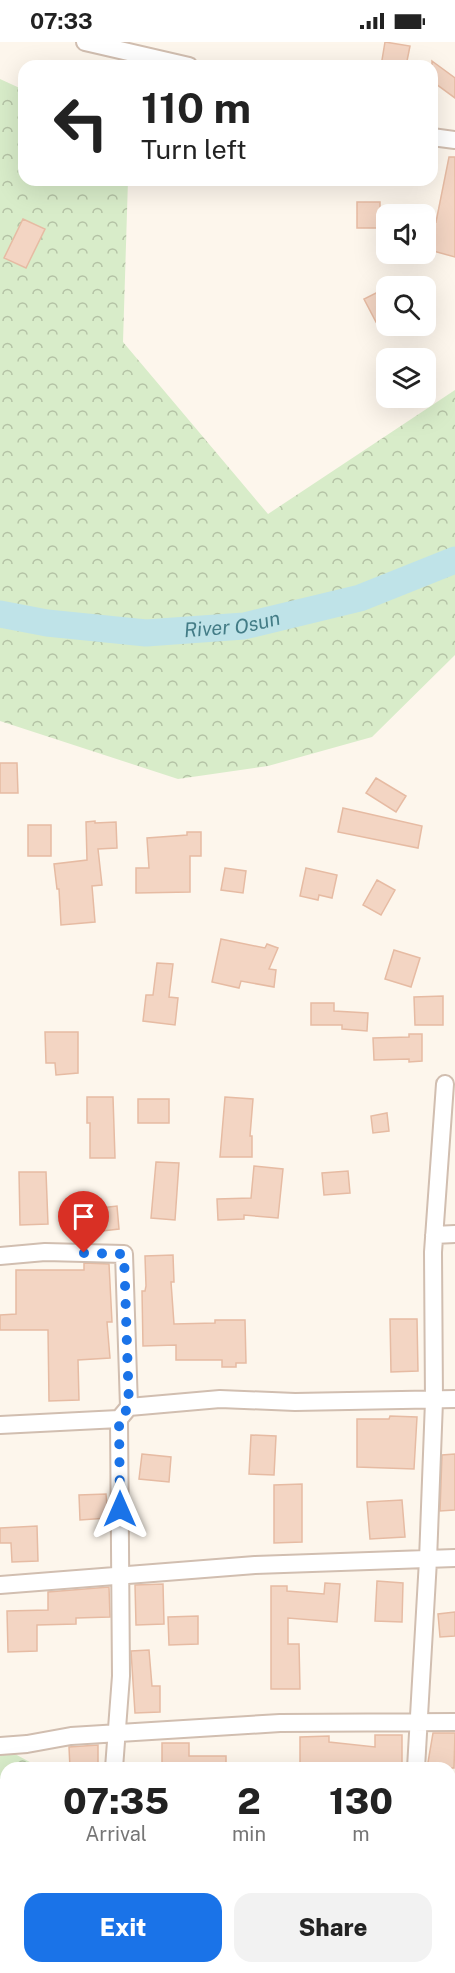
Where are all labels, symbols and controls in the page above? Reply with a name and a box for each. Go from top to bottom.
text: 07:33 [30,8,93,34]
text: 110 m [141,83,251,132]
icon: left [42,84,120,162]
text: Turn left [141,133,247,165]
map controls [376,204,436,408]
button: sound [376,204,436,264]
button: search [376,276,436,336]
button: layers [376,348,436,408]
water label: River Osun [183,606,283,642]
pin [58,1191,109,1253]
icon: arrive [67,1200,100,1233]
position arrow [88,1477,152,1541]
text: 07:35 [63,1780,169,1822]
text: 2 [237,1780,261,1822]
text: 130 [329,1780,393,1822]
text: Arrival [85,1822,147,1846]
text: min [232,1822,266,1846]
text: m [352,1822,370,1846]
button: Exit [24,1893,222,1962]
button: Share [234,1893,432,1962]

